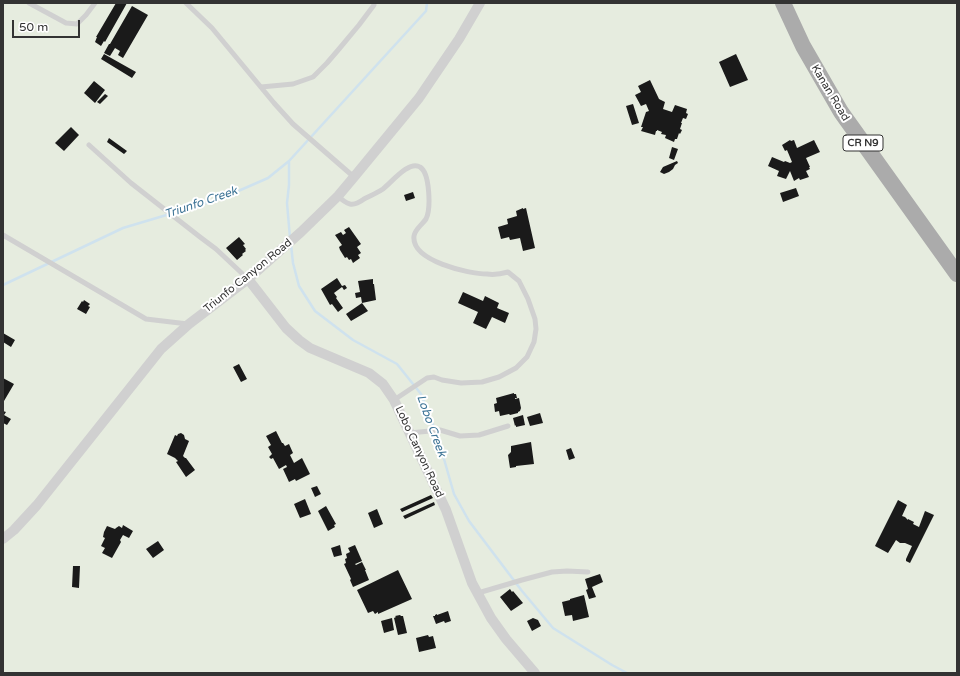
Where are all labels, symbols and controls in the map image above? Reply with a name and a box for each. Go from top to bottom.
scale bar [14,12,82,38]
text: 50 m [19,20,48,34]
street label: Kanan Road [808,62,852,124]
road number: CR N9 [843,135,883,151]
water label: Triunfo Creek [163,184,239,222]
street label: Triunfo Canyon Road [201,236,295,316]
water label: Lobo Creek [413,393,449,459]
street label: Lobo Canyon Road [392,404,446,500]

